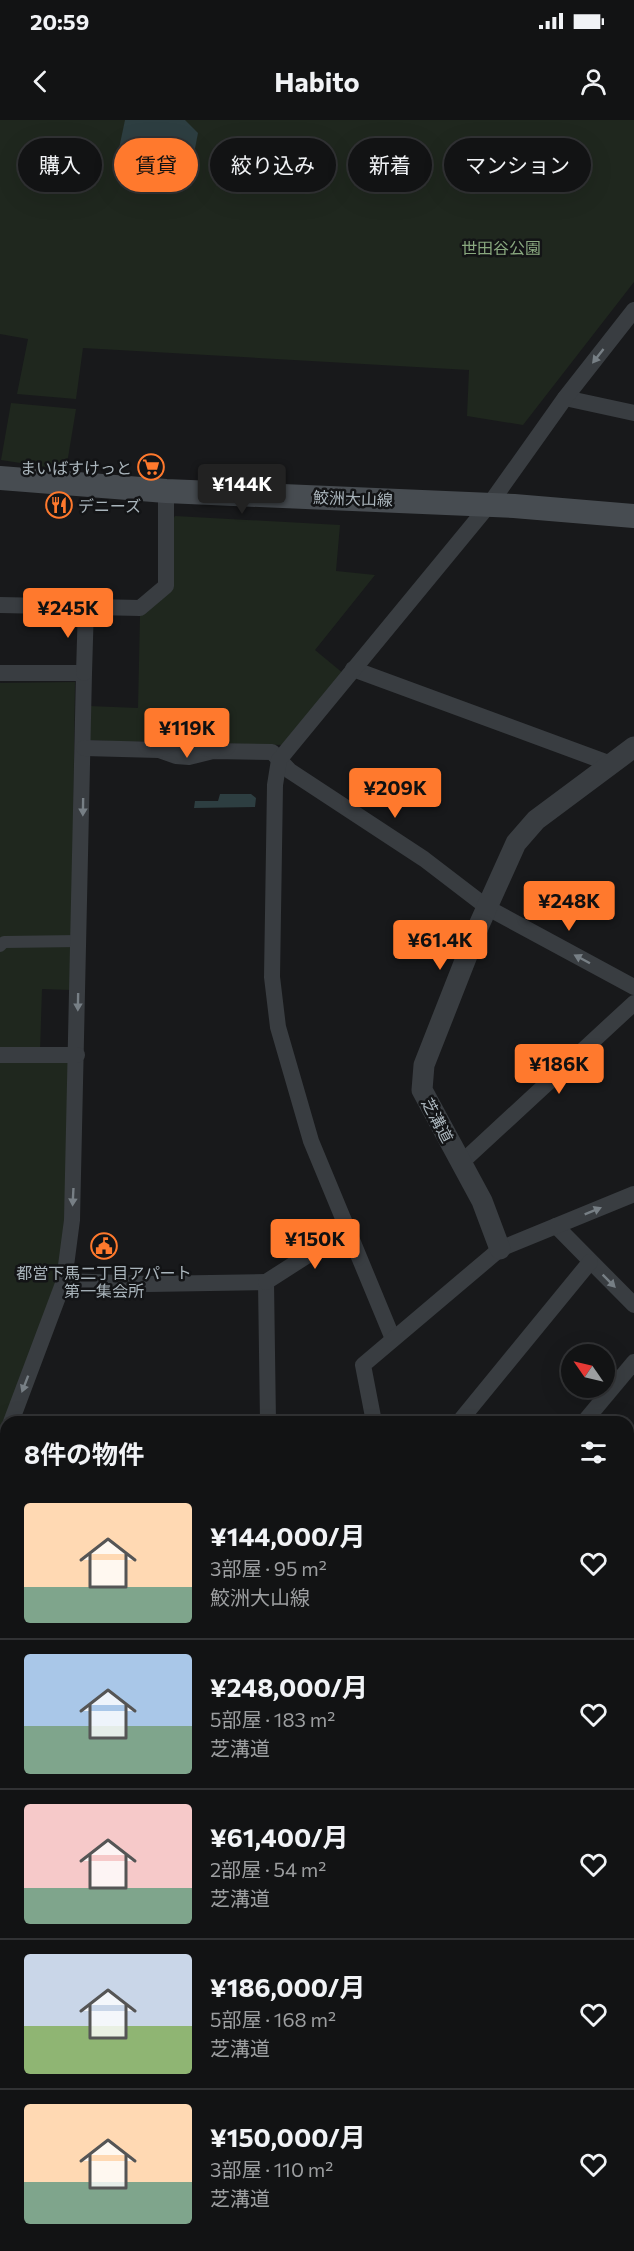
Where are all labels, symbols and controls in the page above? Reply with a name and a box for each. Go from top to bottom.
text: 20:59 [30,8,89,35]
icon: back [24,65,57,98]
text: Habito [274,65,360,98]
icon: person [577,65,610,98]
chip: 購入 [18,138,102,192]
chip: 賃貸 [114,138,198,192]
chip: 絞り込み [210,138,336,192]
chip: 新着 [348,138,432,192]
chip: マンション [444,138,591,192]
park label: 世田谷公園 [461,238,541,257]
one-way arrow [592,349,604,364]
supermarket icon: まいばすけっと [136,452,166,482]
place label: まいばすけっと [20,458,132,477]
pin: ¥144K [200,464,284,515]
text: ¥144K [212,471,272,495]
street label: 鮫洲大山線 [313,487,393,509]
restaurant icon: デニーズ [44,490,74,520]
place label: デニーズ [78,496,141,515]
pin: ¥245K [26,588,110,639]
text: ¥245K [37,595,99,619]
pin: ¥119K [145,708,229,759]
text: ¥119K [158,715,216,739]
pin: ¥209K [353,768,437,819]
text: ¥209K [363,775,427,799]
one-way arrow [78,797,87,816]
pin: ¥248K [527,881,611,932]
text: ¥248K [538,888,600,912]
pin: ¥61.4K [391,920,489,971]
text: ¥61.4K [407,927,473,951]
one-way arrow [574,954,591,964]
one-way arrow [73,992,83,1011]
pin: ¥186K [517,1044,601,1095]
text: ¥186K [529,1051,589,1075]
street label: 芝溝道 [418,1094,458,1146]
one-way arrow [68,1187,77,1206]
one-way arrow [584,1206,602,1216]
pin: ¥150K [273,1219,357,1270]
text: ¥150K [285,1226,345,1250]
public building icon: 都営下馬二丁目アパート 第一集会所 [89,1231,119,1261]
place label: 都営下馬二丁目アパート 第一集会所 [16,1263,192,1300]
one-way arrow [602,1274,617,1288]
north arrow [561,1344,615,1398]
map controls [561,1344,615,1398]
one-way arrow [20,1375,30,1393]
icon: filters [577,1436,610,1469]
text: 8件の物件 [24,1438,144,1469]
text: ¥144,000/月 [210,1520,365,1551]
icon: home [72,1527,144,1599]
icon: heart [577,1547,610,1580]
text: 3部屋 · 95 m² [210,1556,327,1580]
text: 鮫洲大山線 [210,1585,310,1609]
text: ¥248,000/月 [210,1671,368,1702]
icon: home [72,1678,144,1750]
icon: heart [577,1698,610,1731]
text: 5部屋 · 183 m² [210,1707,335,1731]
text: 芝溝道 [210,1736,270,1760]
text: ¥61,400/月 [210,1821,349,1852]
icon: home [72,1828,144,1900]
icon: heart [577,1848,610,1881]
text: 2部屋 · 54 m² [210,1857,326,1881]
text: 芝溝道 [210,1886,270,1910]
text: ¥186,000/月 [210,1971,365,2002]
icon: home [72,1978,144,2050]
icon: heart [577,1998,610,2031]
text: 5部屋 · 168 m² [210,2007,336,2031]
text: 芝溝道 [210,2036,270,2060]
text: ¥150,000/月 [210,2121,366,2152]
icon: home [72,2128,144,2200]
icon: heart [577,2148,610,2181]
text: 3部屋 · 110 m² [210,2157,333,2181]
text: 芝溝道 [210,2186,270,2210]

